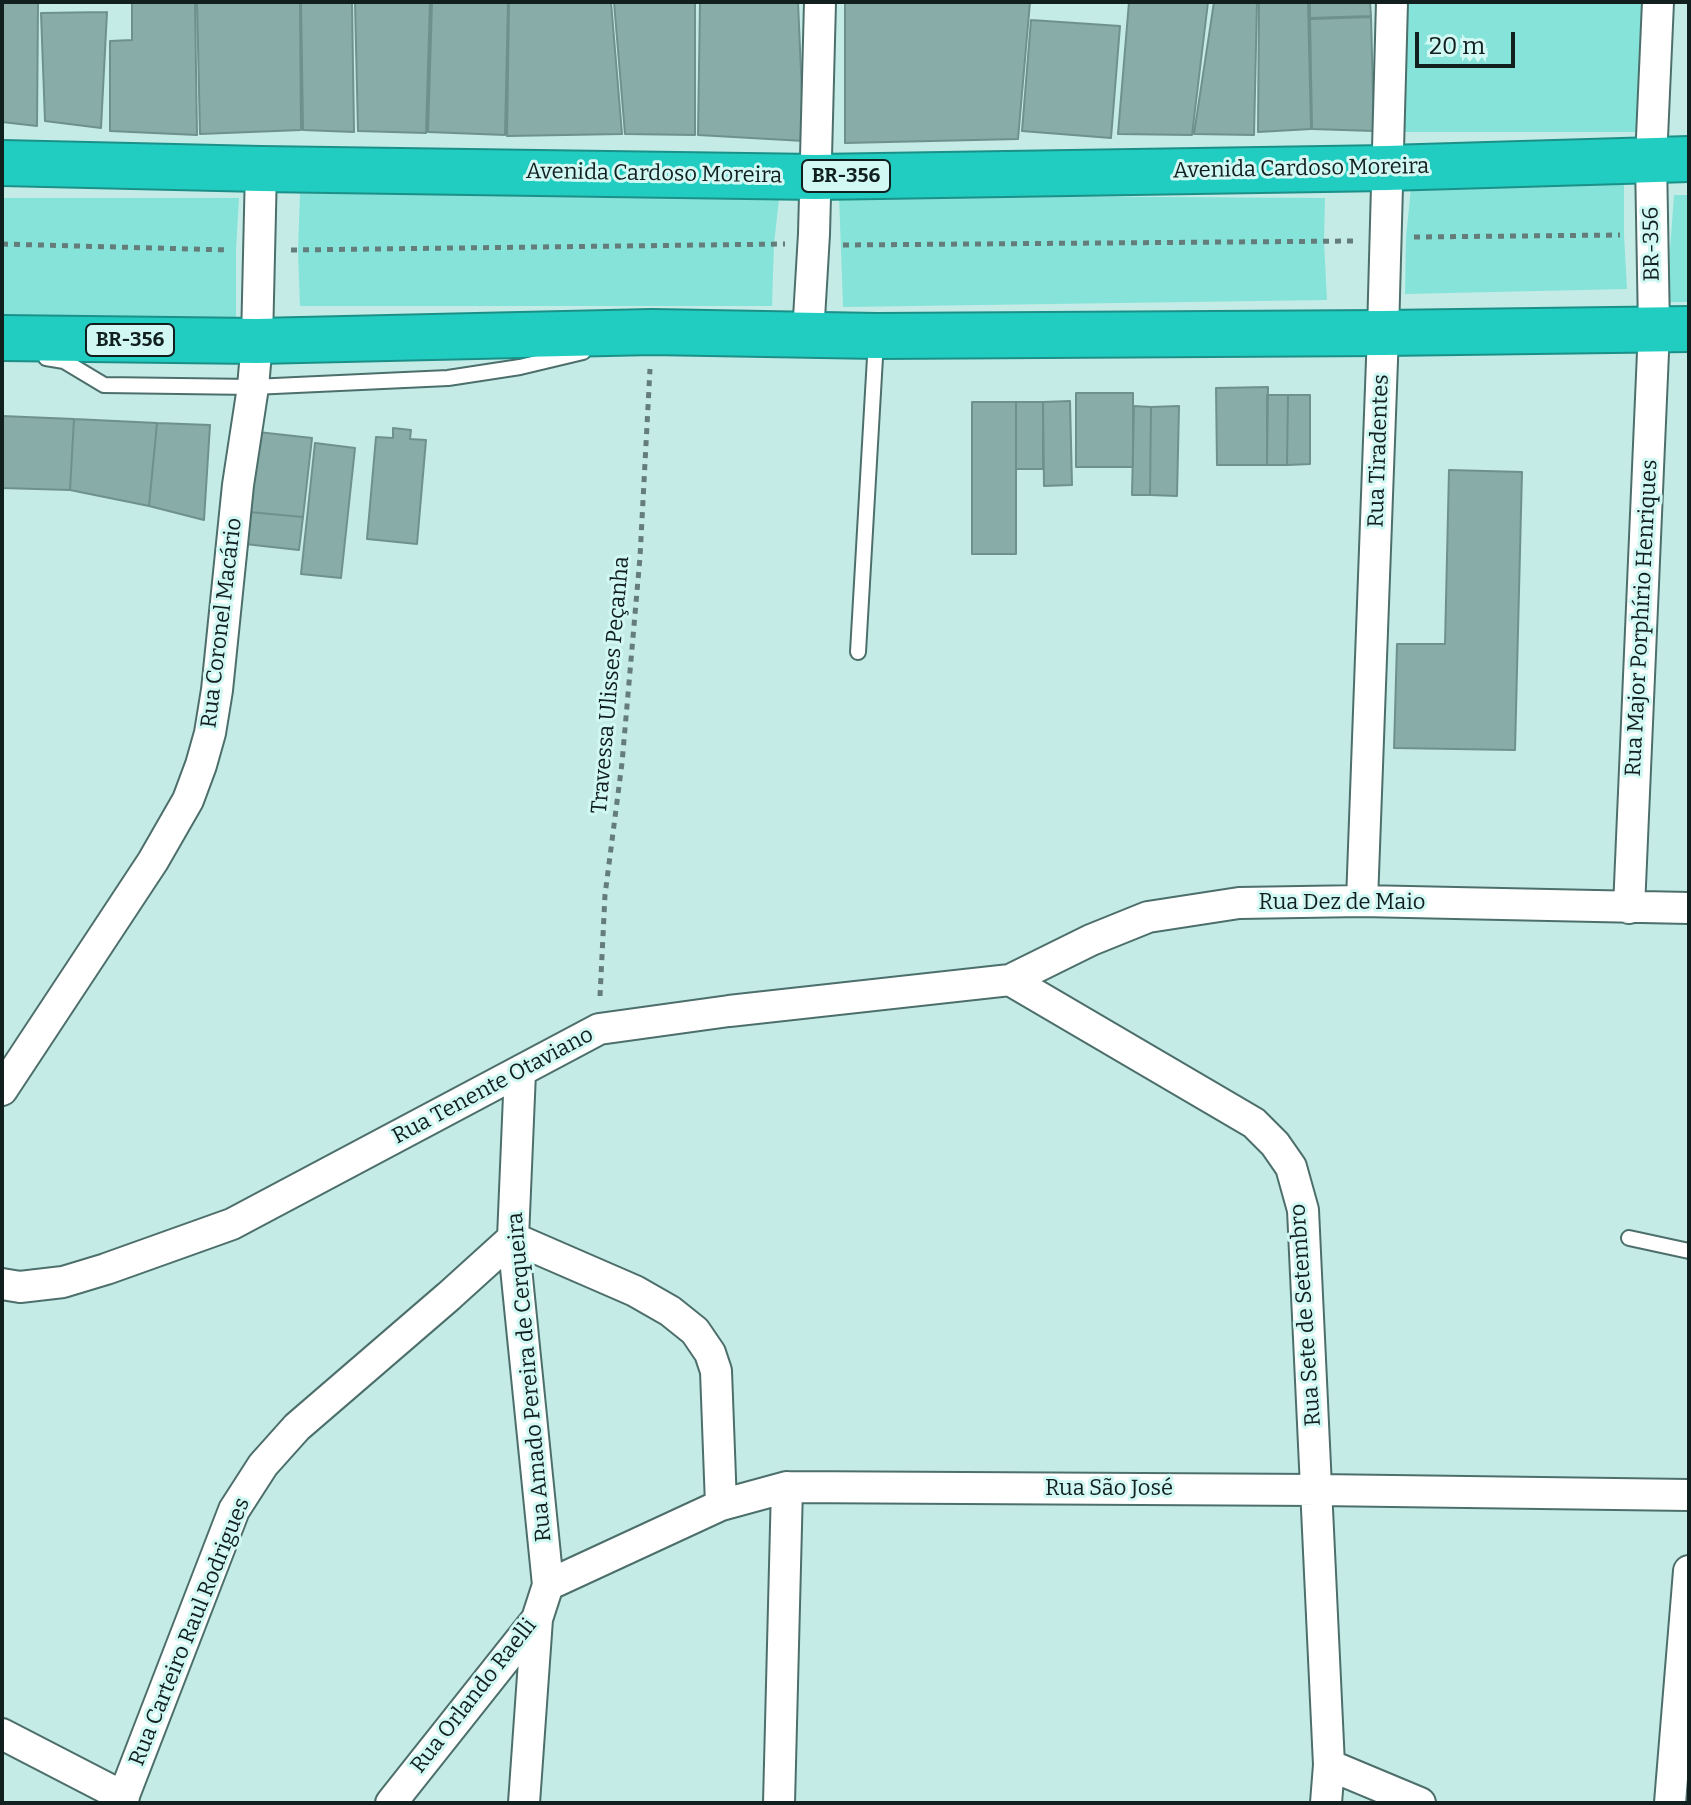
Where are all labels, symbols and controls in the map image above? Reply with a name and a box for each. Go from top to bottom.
scale bar [1419,16,1519,66]
text: 20 m [1429,32,1485,60]
street label: Avenida Cardoso Moreira [1173,154,1429,184]
street label: Avenida Cardoso Moreira [526,159,782,189]
road number: BR-356 [802,160,890,192]
street label: BR-356 [1638,206,1666,282]
road number: BR-356 [86,324,174,356]
street label: Rua Tiradentes [1363,374,1395,528]
street label: Rua Major Porphírio Henriques [1621,459,1663,777]
street label: Rua Coronel Macário [196,516,248,730]
street label: Travessa Ulisses Peçanha [587,555,635,815]
street label: Rua Dez de Maio [1259,890,1425,916]
street label: Rua Tenente Otaviano [388,1022,598,1150]
street label: Rua Sete de Setembro [1285,1203,1327,1427]
street label: Rua Amado Pereira de Cerqueira [502,1211,558,1543]
street label: Rua São José [1045,1476,1173,1502]
street label: Rua Carteiro Raul Rodrigues [124,1494,256,1770]
street label: Rua Orlando Raelli [405,1613,543,1779]

